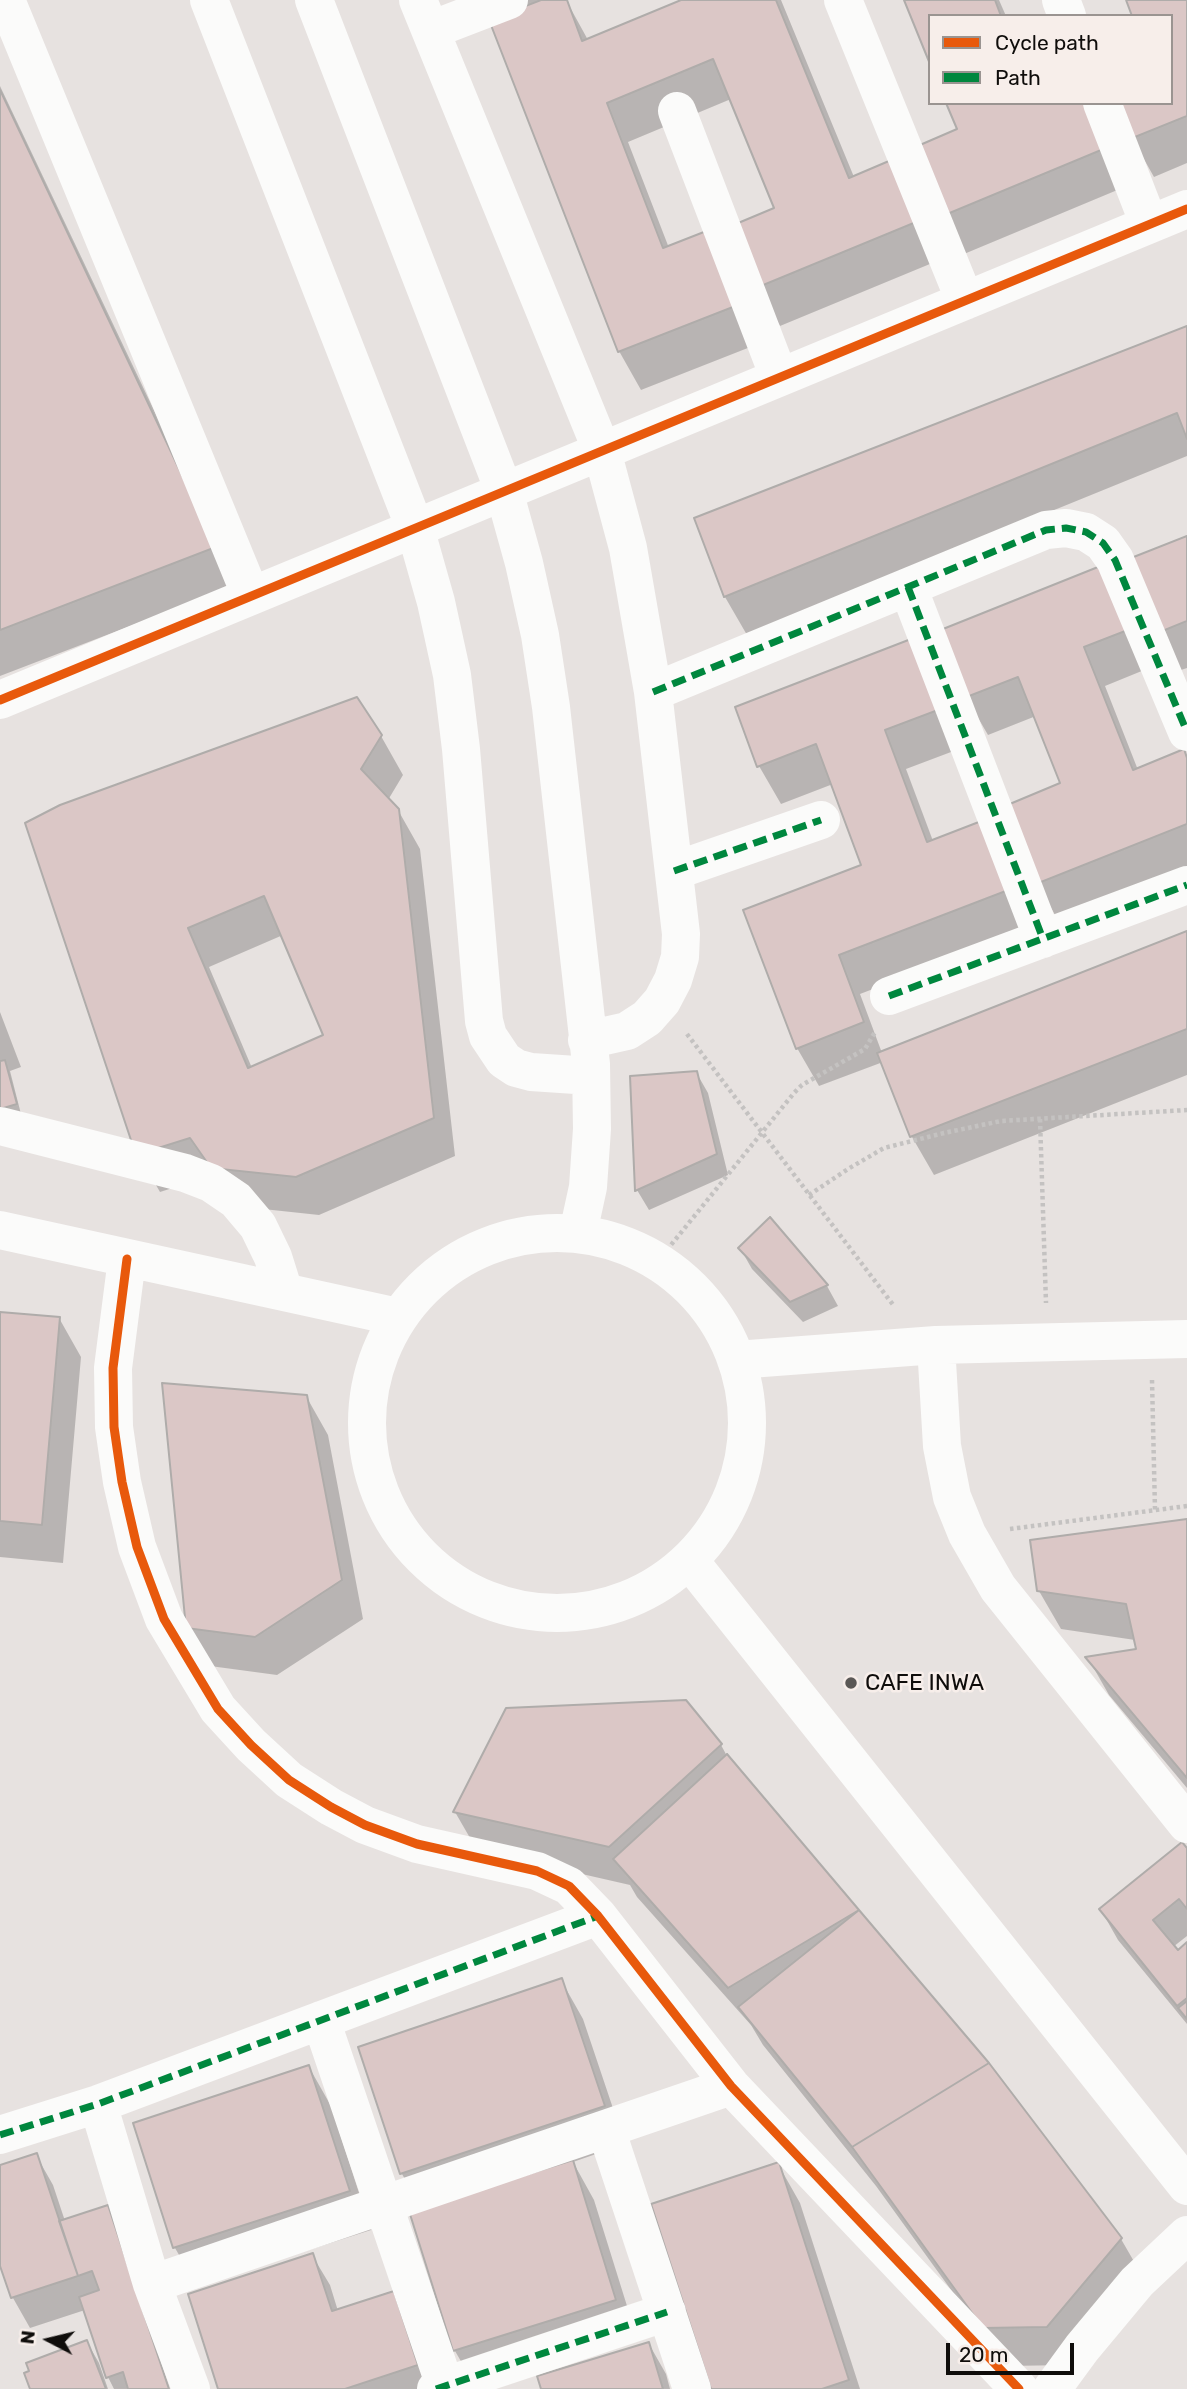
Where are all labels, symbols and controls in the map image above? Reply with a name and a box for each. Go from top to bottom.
legend [928,14,1173,105]
text: Cycle path [995,30,1099,55]
text: Path [995,65,1041,90]
place label: CAFE INWA [865,1669,984,1697]
marker: CAFE INWA [843,1675,859,1691]
north arrow [14,2305,84,2375]
text: N [15,2329,40,2346]
scale bar [949,2330,1077,2374]
text: 20 m [959,2342,1008,2367]

